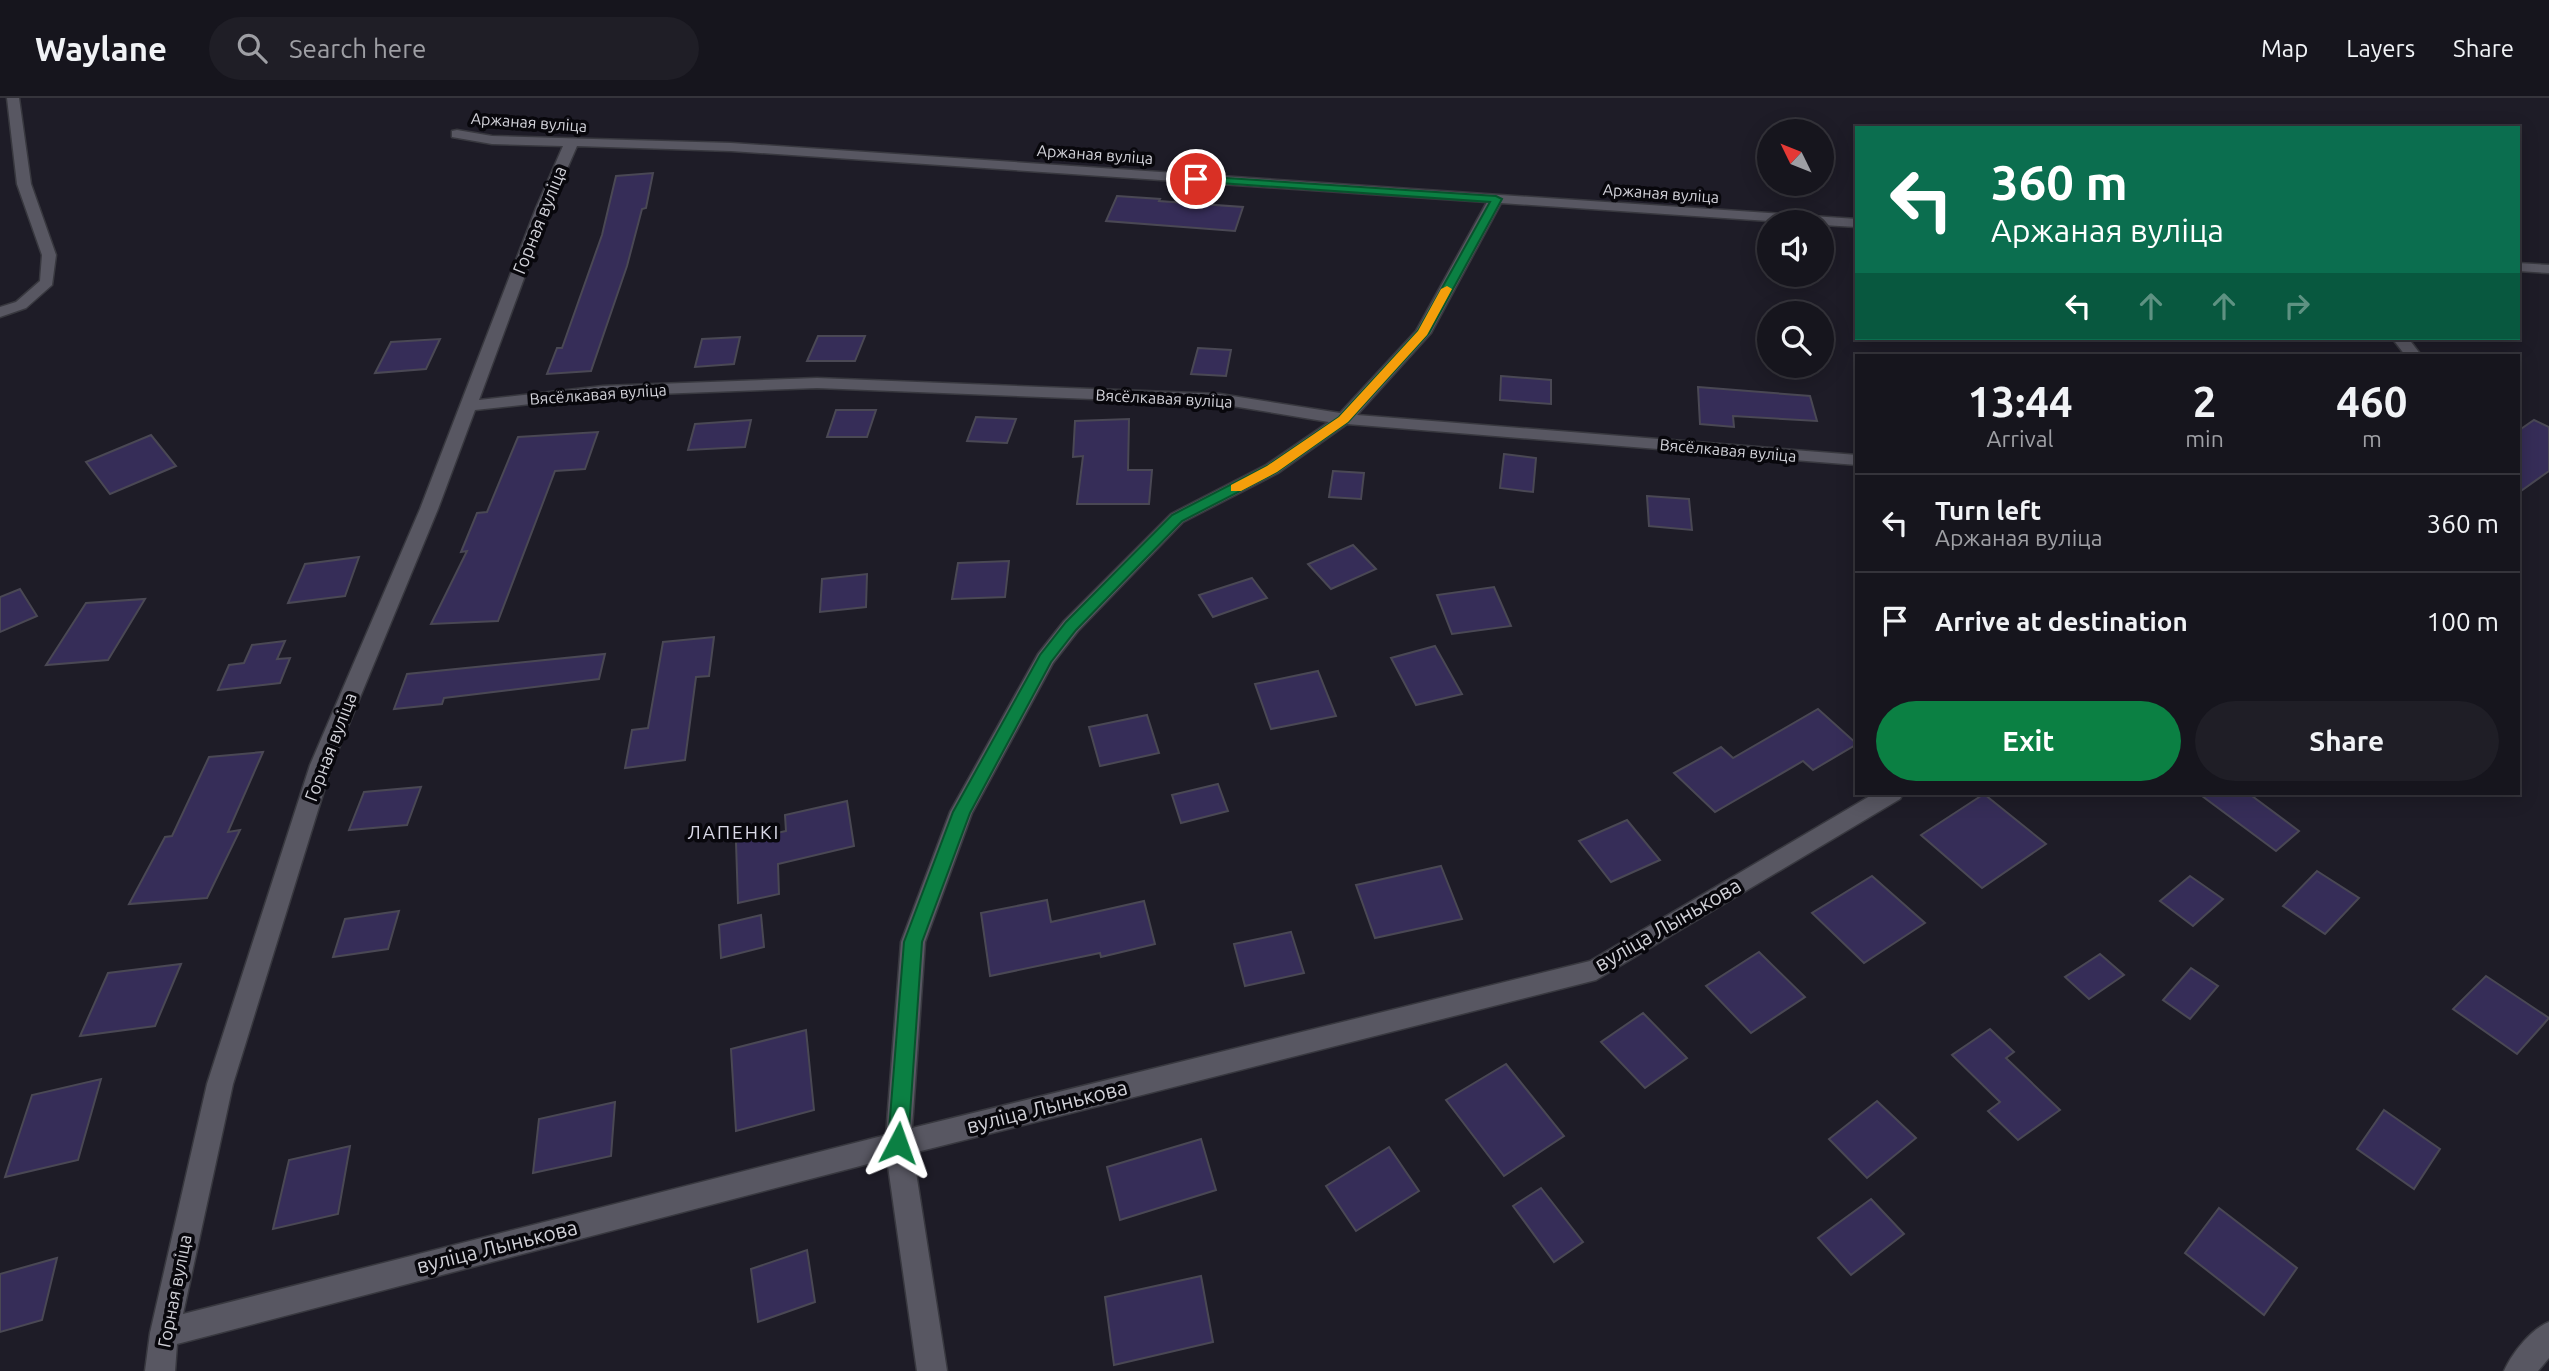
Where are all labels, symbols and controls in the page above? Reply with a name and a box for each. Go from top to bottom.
search box [209,17,699,80]
icon: search [233,29,271,67]
text: Waylane [35,30,167,67]
text: Search here [289,34,426,63]
text: Map [2261,35,2308,62]
text: Layers [2346,35,2415,62]
text: Share [2453,35,2514,62]
street label: Аржаная вуліца [470,109,588,135]
north arrow [1757,119,1834,196]
map controls [1757,119,1834,378]
street label: Аржаная вуліца [1036,141,1154,167]
pin [1166,149,1226,209]
icon: left [1876,154,1967,245]
text: 360 m [1991,154,2128,209]
icon: arrive [1177,160,1215,198]
street label: Горная вуліца [508,163,570,277]
street label: Аржаная вуліца [1602,180,1720,206]
button: sound [1757,210,1834,287]
text: Аржаная вуліца [1991,212,2224,248]
icon: left [2059,287,2097,325]
icon: ahead [2132,287,2170,325]
icon: ahead [2205,287,2243,325]
icon: right [2278,287,2316,325]
button: search [1757,301,1834,378]
text: 13:44 [1968,378,2073,425]
text: 2 [2193,378,2216,425]
text: 460 [2336,378,2407,425]
street label: Вясёлкавая вуліца [529,380,667,408]
street label: Вясёлкавая вуліца [1095,385,1233,411]
text: Arrival [1987,426,2054,451]
text: min [2185,426,2224,451]
text: m [2362,426,2382,451]
street label: Вясёлкавая вуліца [1659,435,1797,465]
text: Turn left [1935,496,2041,525]
icon: left [1876,504,1914,542]
text: 360 m [2427,509,2499,538]
text: Аржаная вуліца [1935,525,2103,550]
icon: arrive [1876,602,1914,640]
text: Arrive at destination [1935,607,2188,636]
text: 100 m [2427,607,2499,636]
street label: Горная вуліца [300,690,360,804]
button: Exit [1876,701,2181,781]
button: Share [2195,701,2499,781]
district label: ЛАПЕНКІ [688,821,780,843]
street label: вуліца Лынькова [1590,873,1745,976]
street label: вуліца Лынькова [964,1074,1130,1138]
position arrow [861,1106,935,1180]
street label: вуліца Лынькова [414,1214,580,1278]
street label: Горная вуліца [153,1233,195,1349]

